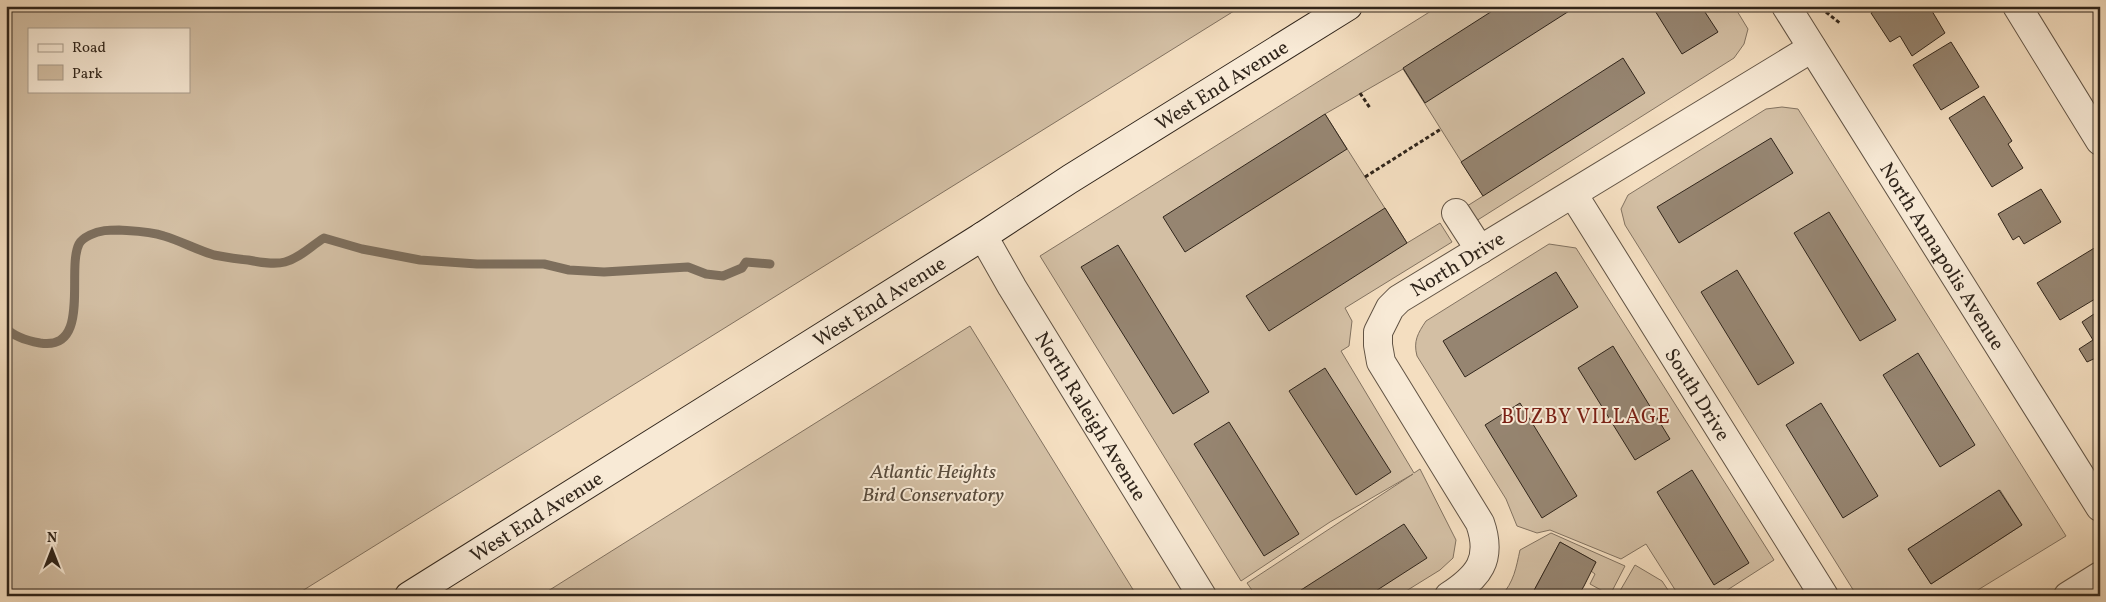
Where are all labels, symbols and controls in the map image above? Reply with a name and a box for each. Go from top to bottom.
legend [28,28,190,92]
street label: West End Avenue [1151,34,1295,139]
text: Road [72,38,106,59]
text: Park [72,64,103,85]
street label: North Annapolis Avenue [1872,158,2010,356]
street label: North Drive [1406,226,1511,305]
street label: West End Avenue [808,250,952,355]
street label: North Raleigh Avenue [1027,327,1152,507]
street label: South Drive [1657,343,1736,447]
district label: BUZBY VILLAGE [1501,403,1671,432]
park label: Atlantic Heights Bird Conservatory [862,459,1004,510]
street label: West End Avenue [465,466,609,570]
north arrow [28,524,78,574]
text: N [47,529,57,548]

